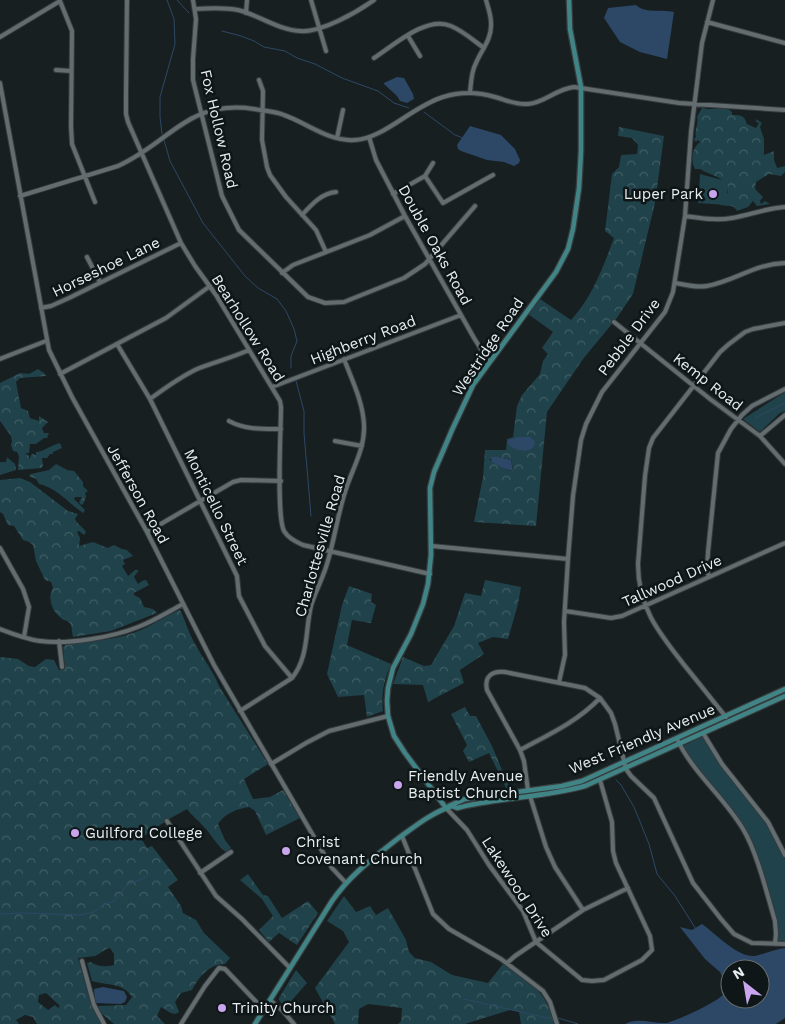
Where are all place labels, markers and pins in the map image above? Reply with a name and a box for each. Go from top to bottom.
place label: Luper Park [624,185,703,203]
marker: Luper Park [707,188,719,200]
place label: Friendly Avenue Baptist Church [408,767,523,802]
marker: Friendly Avenue Baptist Church [392,779,404,791]
place label: Guilford College [85,824,203,842]
marker: Guilford College [69,827,81,839]
place label: Christ Covenant Church [296,833,423,868]
marker: Christ Covenant Church [280,845,292,857]
place label: Trinity Church [232,999,335,1017]
marker: Trinity Church [216,1002,228,1014]

